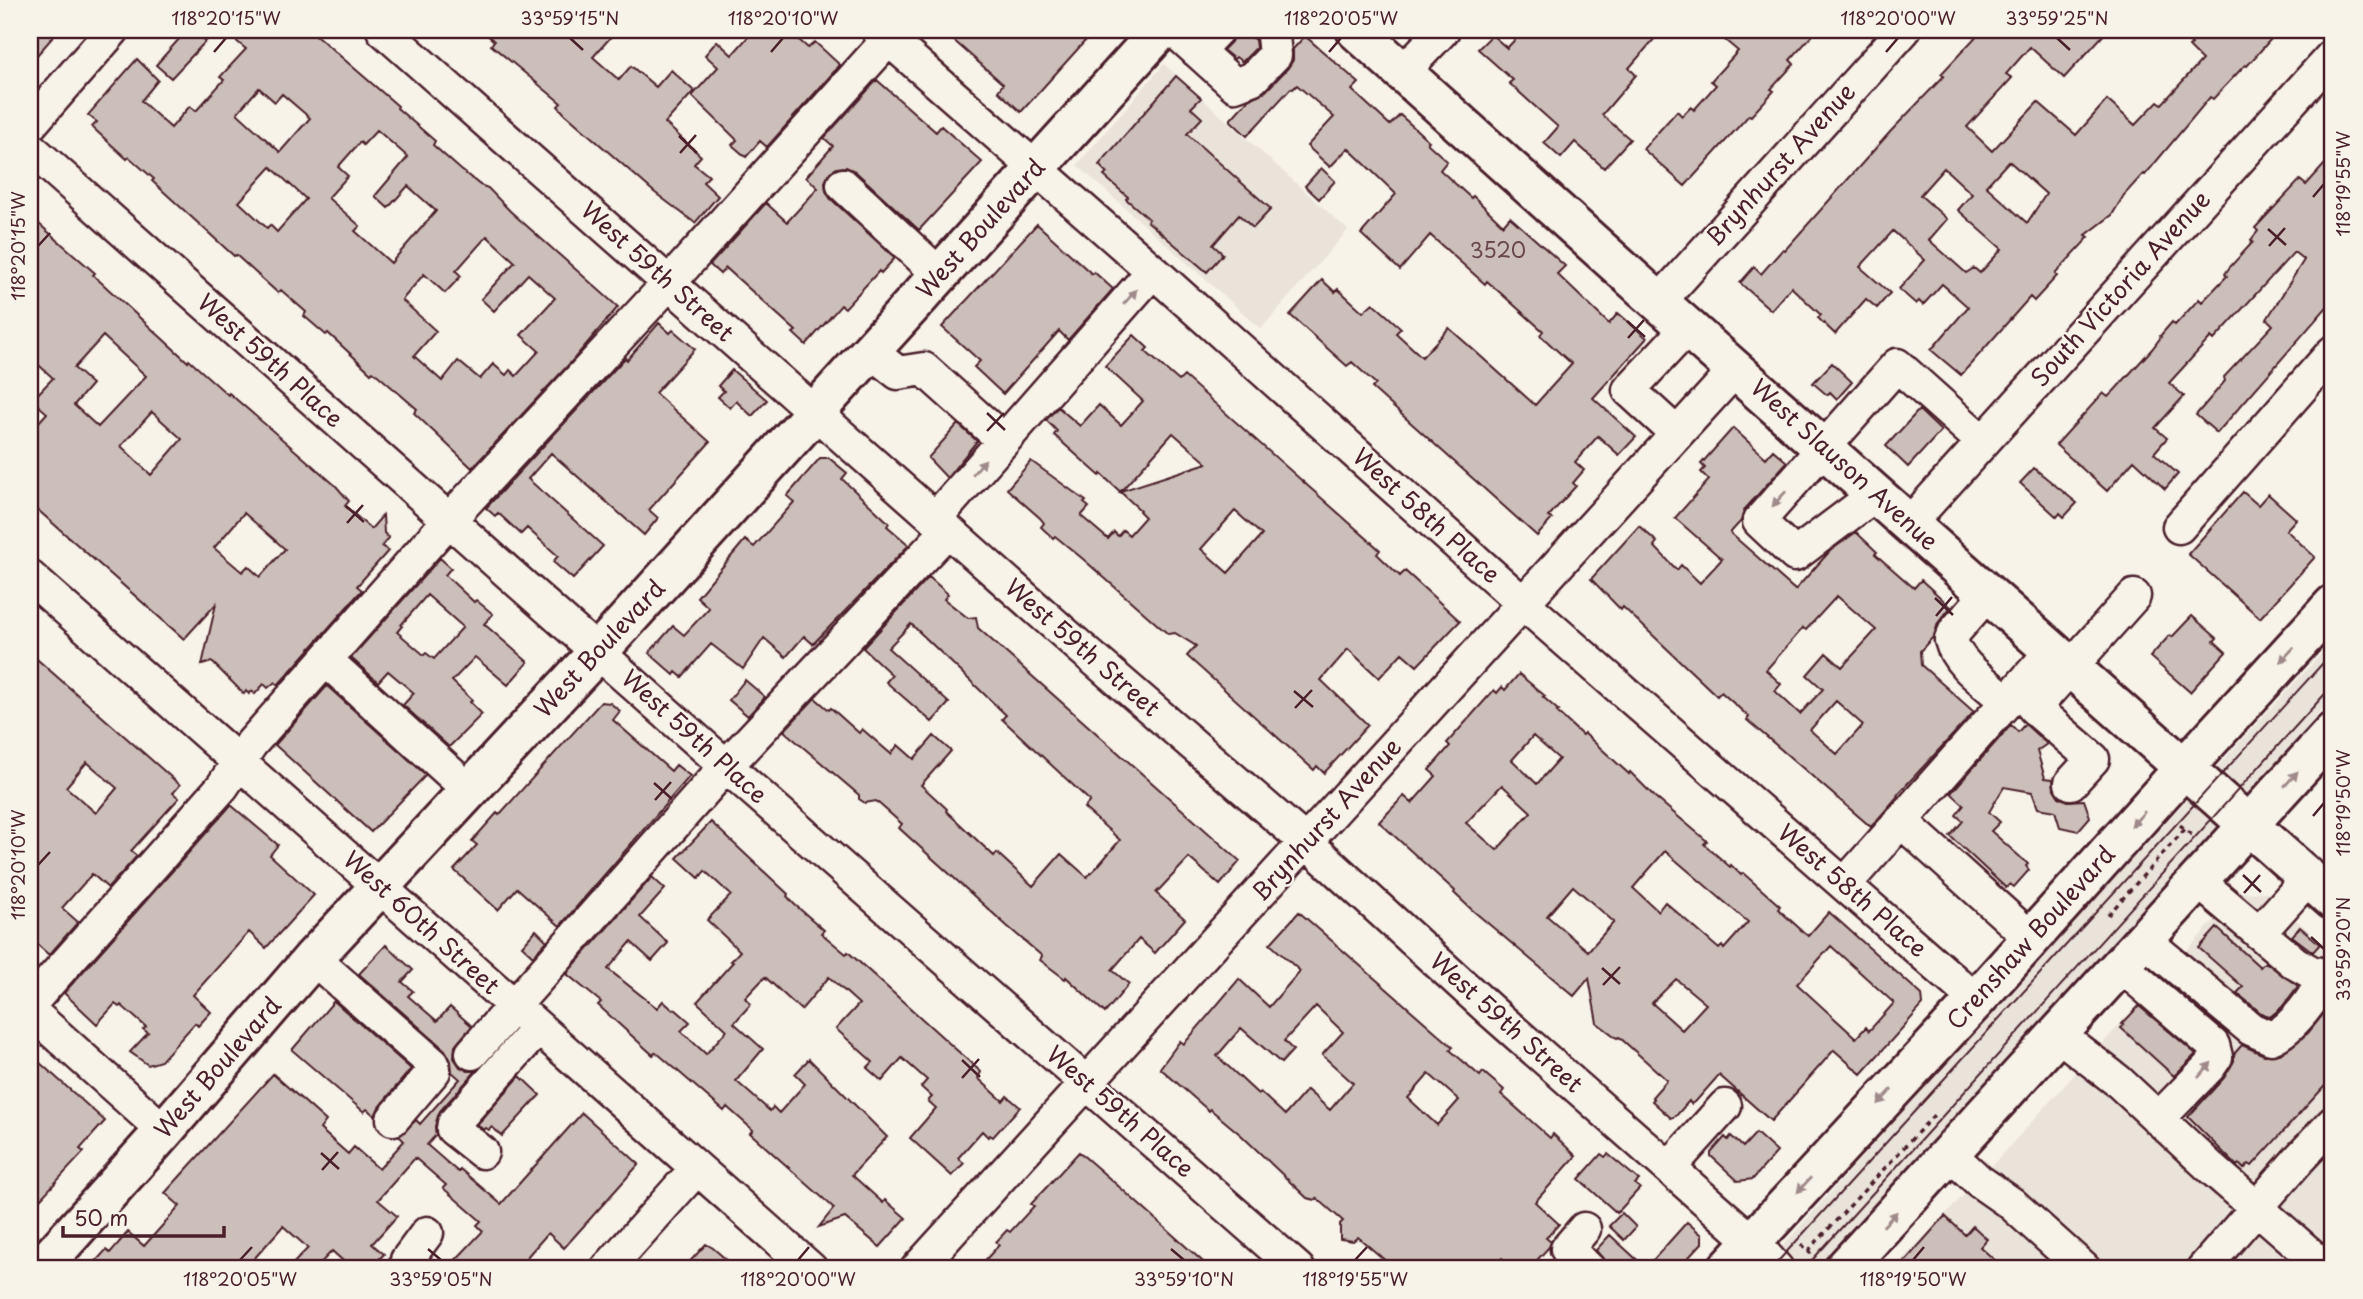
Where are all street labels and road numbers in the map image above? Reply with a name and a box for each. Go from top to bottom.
street label: Brynhurst Avenue [1696,74,1863,253]
street label: West Boulevard [907,149,1053,306]
street label: South Victoria Avenue [2021,182,2218,394]
street label: West 59th Street [574,192,743,349]
street label: West 59th Place [190,284,353,435]
street label: West Slauson Avenue [1743,369,1947,558]
street label: West 58th Place [1345,438,1509,591]
street label: West 59th Street [998,569,1169,724]
street label: West Boulevard [525,570,673,725]
street label: West 59th Place [614,660,777,811]
street label: Brynhurst Avenue [1242,729,1409,908]
street label: West 58th Place [1770,814,1936,965]
street label: Crenshaw Boulevard [1937,836,2122,1037]
street label: West 60th Street [336,841,509,1002]
street label: West 59th Street [1423,943,1592,1100]
street label: West Boulevard [145,988,289,1146]
street label: West 59th Place [1039,1036,1203,1185]

